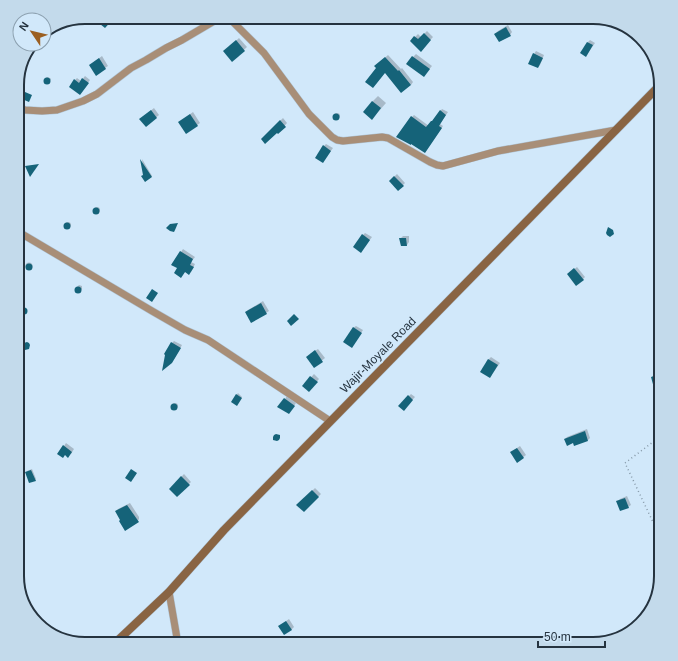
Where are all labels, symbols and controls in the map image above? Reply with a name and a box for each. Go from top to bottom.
north arrow [12,12,52,52]
text: N [17,20,31,33]
street label: Wajir-Moyale Road [337,314,419,396]
scale bar [538,623,605,649]
text: 50 m [544,630,571,644]

